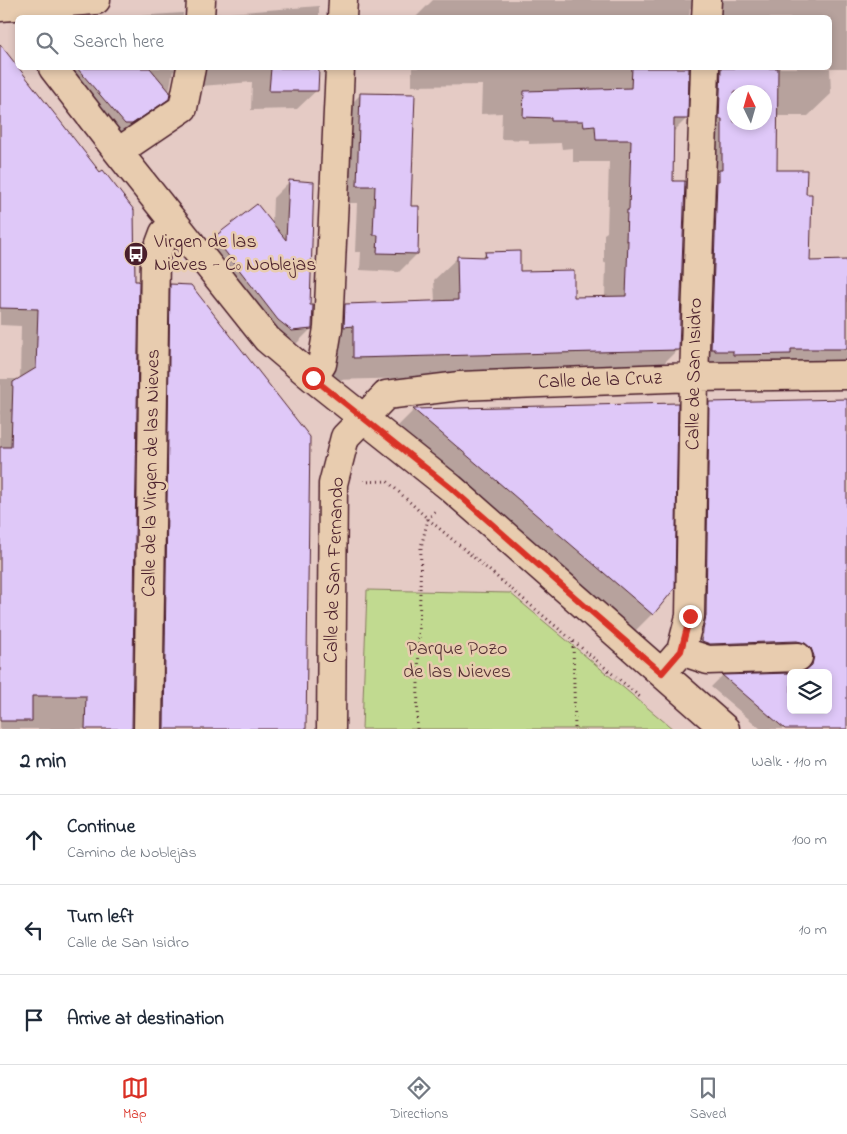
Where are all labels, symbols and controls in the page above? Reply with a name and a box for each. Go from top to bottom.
search box [15,15,832,70]
icon: search [33,29,61,57]
text: Search here [73,29,164,56]
north arrow [727,85,772,130]
place label: Virgen de las Nieves - Cº Noblejas [153,228,316,280]
bus stop icon: Virgen de las Nieves - Cº Noblejas [123,241,149,267]
street label: Calle de San Isidro [679,298,711,450]
street label: Calle de la Virgen de las Nieves [135,349,170,597]
street label: Calle de la Cruz [538,364,663,398]
route start [302,367,325,390]
street label: Calle de San Fernando [317,476,353,664]
route end [679,605,702,628]
park label: Parque Pozo de las Nieves [403,635,511,687]
map controls [787,669,832,714]
button: layers [787,669,832,714]
text: 2 min [20,747,66,777]
text: Walk · 110 m [751,750,827,774]
text: Continue [67,814,135,841]
icon: ahead [20,826,48,854]
text: 100 m [792,828,827,852]
text: Camino de Noblejas [67,841,197,865]
text: Turn left [67,904,134,931]
icon: left [20,916,48,944]
text: 10 m [799,918,827,942]
text: Calle de San Isidro [67,931,189,955]
icon: arrive [20,1006,48,1034]
text: Arrive at destination [67,1006,224,1033]
tab: Map [121,1074,149,1125]
tab: Directions [390,1074,448,1125]
tab: Saved [690,1074,726,1125]

